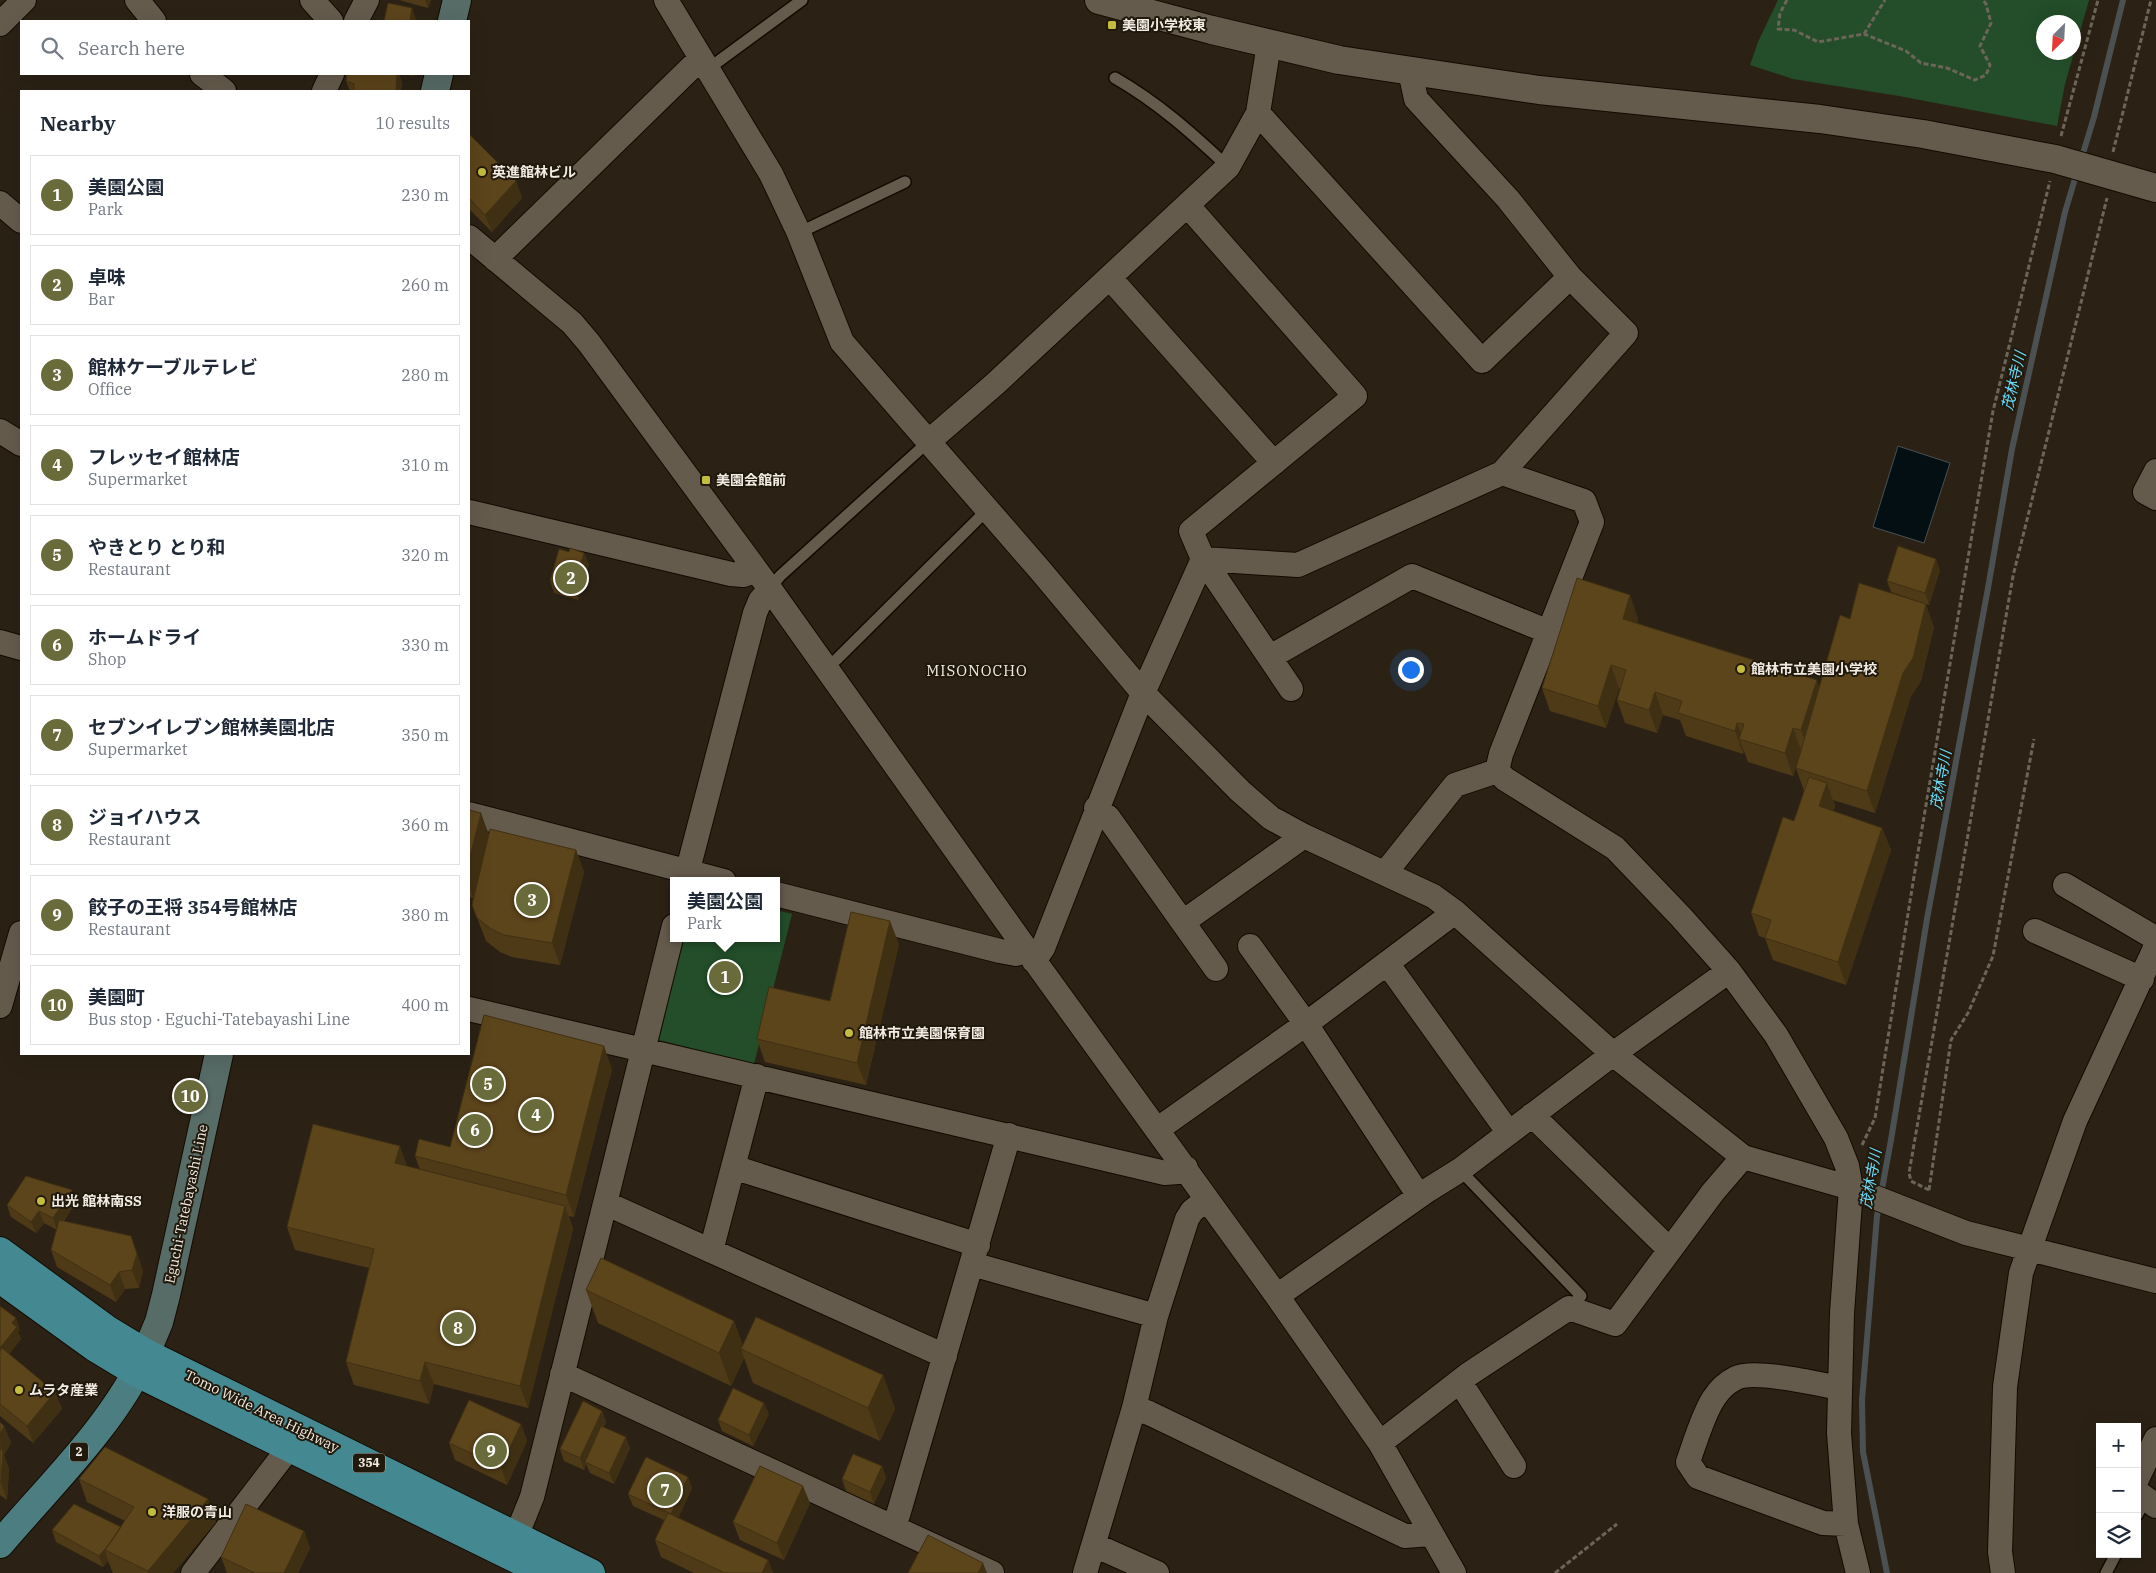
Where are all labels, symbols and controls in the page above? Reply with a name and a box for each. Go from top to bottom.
north arrow [2036,15,2081,60]
place label: 美園小学校東 [1122,16,1206,34]
marker: 美園小学校東 [1106,19,1118,31]
search box [20,20,470,75]
icon: search [38,34,66,62]
text: Search here [78,36,185,60]
text: Nearby [40,109,116,137]
text: 10 results [375,113,450,133]
place label: 英進館林ビル [492,163,576,181]
marker: 英進館林ビル [476,166,488,178]
text: 美園公園 [88,175,164,199]
text: 1 [52,185,62,205]
text: 230 m [401,185,449,205]
text: Park [88,199,123,219]
text: 卓味 [88,265,126,289]
text: 2 [52,275,62,295]
text: 260 m [401,275,449,295]
text: Bar [88,289,115,309]
water label: 茂林寺川 [1998,348,2030,412]
text: 館林ケーブルテレビ [88,355,258,379]
text: 3 [52,365,62,385]
text: 280 m [401,365,449,385]
text: Office [88,379,132,399]
text: フレッセイ館林店 [88,445,240,469]
text: 4 [52,455,62,475]
text: 310 m [401,455,449,475]
text: Supermarket [88,469,187,489]
place label: 美園会館前 [716,471,786,489]
marker: 美園会館前 [700,474,712,486]
text: やきとり とり和 [88,535,225,559]
text: 5 [52,545,62,565]
text: 320 m [401,545,449,565]
text: Restaurant [88,559,171,579]
pin: 2 [555,559,587,597]
text: ホームドライ [88,625,201,649]
text: 6 [52,635,62,655]
text: 330 m [401,635,449,655]
text: Shop [88,649,126,669]
your location [1398,657,1424,683]
place label: 館林市立美園小学校 [1751,660,1877,678]
district label: MISONOCHO [926,661,1028,680]
marker: 館林市立美園小学校 [1735,663,1747,675]
text: セブンイレブン館林美園北店 [88,715,335,739]
text: 7 [52,725,62,745]
text: 350 m [401,725,449,745]
text: Supermarket [88,739,187,759]
water label: 茂林寺川 [1926,747,1955,811]
text: ジョイハウス [88,805,202,829]
text: 8 [52,815,62,835]
text: 360 m [401,815,449,835]
text: Restaurant [88,829,171,849]
popup [670,877,780,942]
pin: 3 [516,881,548,919]
text: 美園公園 [687,889,763,913]
text: 餃子の王将 354号館林店 [88,895,298,919]
text: 9 [52,905,62,925]
text: 380 m [401,905,449,925]
text: Park [687,913,722,933]
text: Restaurant [88,919,171,939]
pin: 1 [709,958,741,996]
text: 美園町 [88,985,145,1009]
text: 10 [47,995,67,1015]
text: 400 m [401,995,449,1015]
text: Bus stop · Eguchi-Tatebayashi Line [88,1009,350,1029]
place label: 館林市立美園保育園 [859,1024,985,1042]
marker: 館林市立美園保育園 [843,1027,855,1039]
pin: 5 [472,1065,504,1103]
pin: 10 [174,1077,206,1115]
pin: 4 [520,1096,552,1134]
pin: 6 [459,1111,491,1149]
street label: Eguchi-Tatebayashi Line [160,1123,212,1285]
water label: 茂林寺川 [1856,1146,1885,1210]
place label: 出光 館林南SS [51,1192,142,1210]
marker: 出光 館林南SS [35,1195,47,1207]
pin: 8 [442,1309,474,1347]
street label: Tomo Wide Area Highway [182,1366,343,1456]
place label: ムラタ産業 [29,1381,98,1399]
marker: ムラタ産業 [13,1384,25,1396]
map controls [2096,1423,2141,1558]
button: + [2096,1423,2141,1468]
pin: 9 [475,1432,507,1470]
road number: 2 [70,1442,88,1461]
road number: 354 [353,1454,385,1472]
button: − [2096,1468,2141,1513]
pin: 7 [649,1471,681,1509]
place label: 洋服の青山 [162,1503,232,1521]
marker: 洋服の青山 [146,1506,158,1518]
button: layers [2096,1513,2141,1558]

